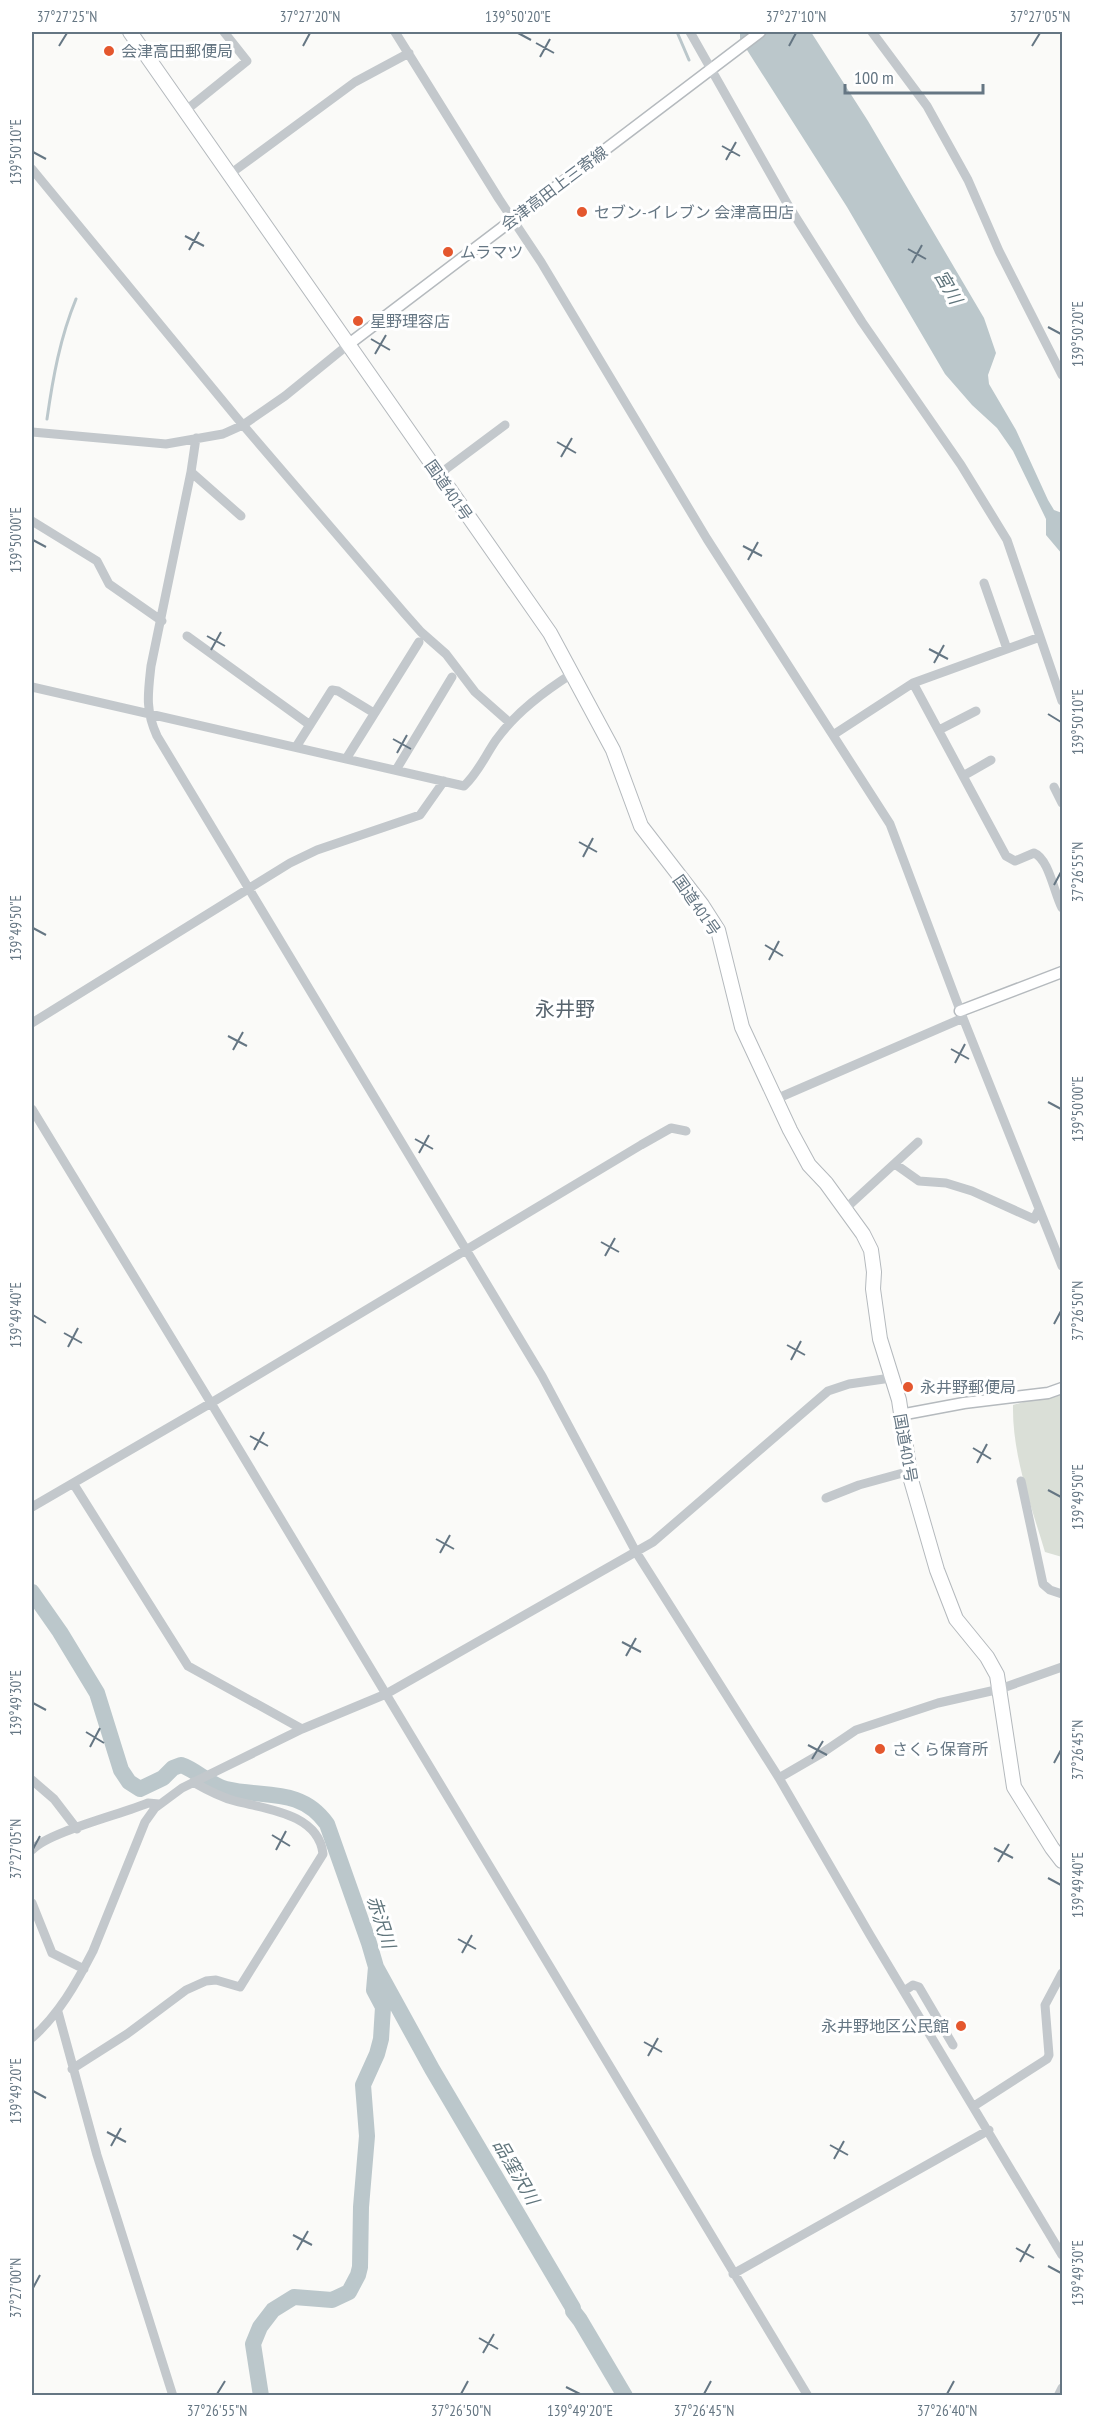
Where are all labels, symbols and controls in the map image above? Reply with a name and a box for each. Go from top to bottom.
text: 37°27'25"N [37,7,97,26]
text: 37°27'20"N [280,7,340,26]
text: 139°50'20"E [485,7,551,26]
text: 37°27'10"N [766,7,826,26]
text: 37°27'05"N [1010,7,1070,26]
place label: 会津高田郵便局 [121,41,233,61]
marker: 会津高田郵便局 [102,44,116,58]
scale bar [845,57,983,95]
text: 100 m [854,66,894,89]
text: 139°50'10"E [6,119,25,185]
street label: 会津高田上三寄線 [497,141,611,235]
place label: セブン-イレブン 会津高田店 [594,202,794,222]
marker: セブン-イレブン 会津高田店 [575,205,589,219]
place label: ムラマツ [460,242,523,262]
marker: ムラマツ [441,245,455,259]
water label: 宮川 [929,265,968,310]
text: 139°50'20"E [1068,301,1087,367]
place label: 星野理容店 [370,311,450,331]
marker: 星野理容店 [351,314,365,328]
street label: 国道401号 [421,456,477,524]
text: 139°50'00"E [6,507,25,573]
text: 139°50'10"E [1068,689,1087,755]
text: 37°26'55"N [1068,842,1087,902]
street label: 国道401号 [669,871,725,939]
text: 139°49'50"E [6,895,25,961]
district label: 永井野 [535,996,595,1022]
text: 139°50'00"E [1068,1076,1087,1142]
text: 37°26'50"N [1068,1281,1087,1341]
text: 139°49'40"E [6,1282,25,1348]
place label: 永井野郵便局 [920,1377,1016,1397]
marker: 永井野郵便局 [901,1380,915,1394]
street label: 国道401号 [890,1412,922,1484]
text: 139°49'50"E [1068,1464,1087,1530]
text: 139°49'30"E [6,1670,25,1736]
text: 37°26'45"N [1068,1720,1087,1780]
place label: さくら保育所 [892,1739,988,1759]
marker: さくら保育所 [873,1742,887,1756]
text: 37°27'05"N [6,1819,25,1879]
text: 139°49'40"E [1068,1852,1087,1918]
water label: 赤沢川 [362,1893,401,1953]
place label: 永井野地区公民館 [821,2016,949,2036]
marker: 永井野地区公民館 [954,2019,968,2033]
text: 139°49'20"E [6,2058,25,2124]
water label: 品窪沢川 [488,2135,545,2210]
text: 139°49'30"E [1068,2240,1087,2306]
text: 37°27'00"N [6,2258,25,2318]
text: 37°26'55"N [187,2401,247,2420]
text: 37°26'50"N [431,2401,491,2420]
text: 139°49'20"E [547,2401,613,2420]
text: 37°26'45"N [674,2401,734,2420]
text: 37°26'40"N [917,2401,977,2420]

